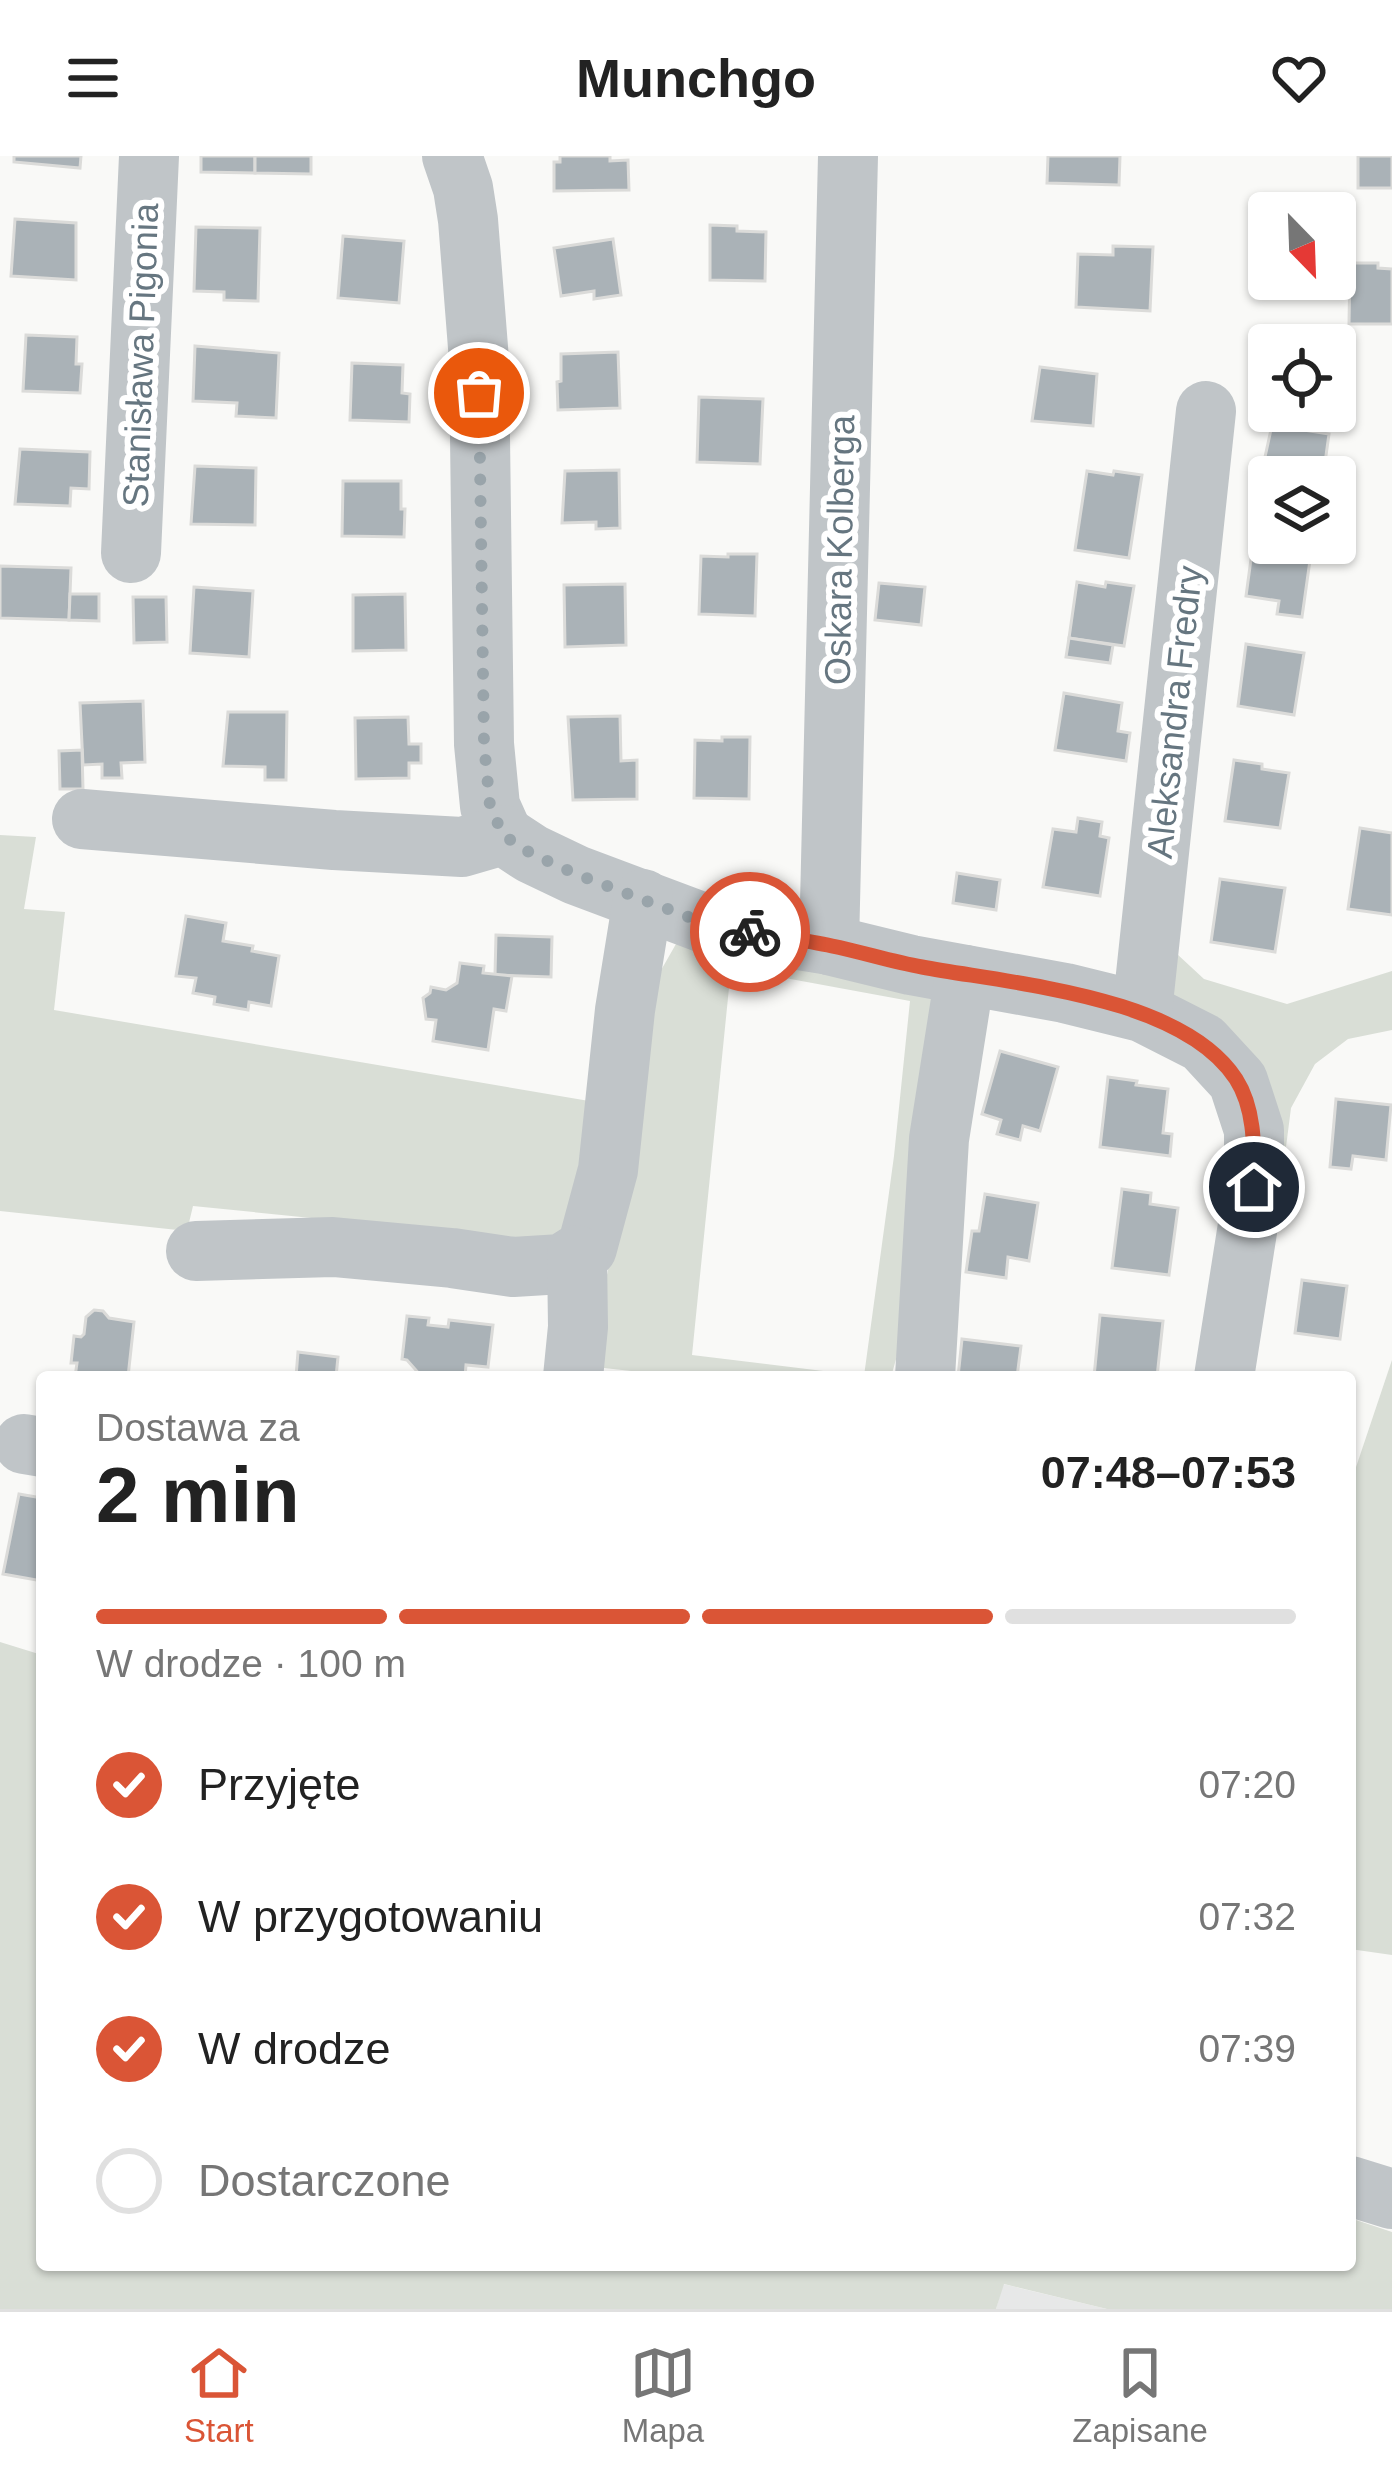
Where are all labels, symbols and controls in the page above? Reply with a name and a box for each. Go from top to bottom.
icon: menu [60,45,126,111]
icon: heart [1266,45,1332,111]
text: Munchgo [576,48,816,108]
north arrow [1248,192,1356,300]
map controls [1248,192,1356,564]
street label: Stanisława Pigonia [115,201,166,508]
button: locate [1248,324,1356,432]
pin [428,342,530,444]
icon: bag [446,360,512,426]
street label: Oskara Kolberga [817,414,862,685]
button: layers [1248,456,1356,564]
street label: Aleksandra Fredry [1139,564,1210,860]
courier [690,872,810,992]
icon: bike [717,899,783,965]
pin [1203,1136,1305,1238]
icon: home [1221,1154,1287,1220]
text: Dostawa za [96,1406,300,1449]
text: 07:48–07:53 [1041,1447,1296,1498]
text: 2 min [96,1451,300,1539]
text: W drodze · 100 m [96,1642,406,1685]
icon: check [96,1752,162,1818]
text: Przyjęte [198,1759,361,1810]
text: 07:20 [1198,1763,1296,1806]
icon: check [96,1884,162,1950]
text: W przygotowaniu [198,1891,543,1942]
text: 07:32 [1198,1895,1296,1938]
icon: check [96,2016,162,2082]
text: W drodze [198,2023,391,2074]
text: 07:39 [1198,2027,1296,2070]
text: Dostarczone [198,2155,451,2206]
tab: Start [184,2340,254,2450]
tab: Mapa [622,2340,704,2450]
tab: Zapisane [1072,2340,1208,2450]

